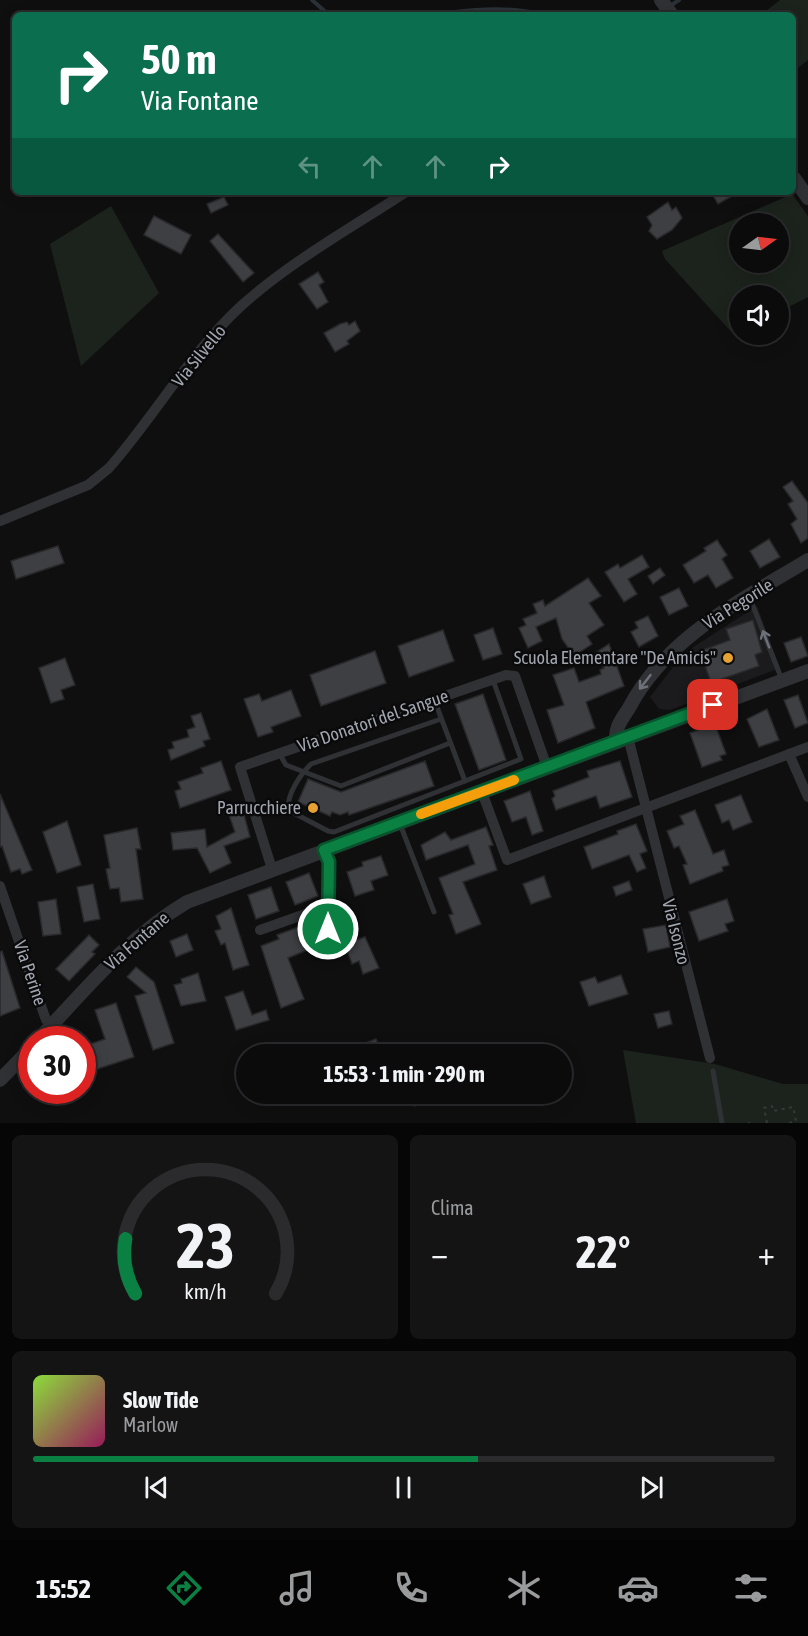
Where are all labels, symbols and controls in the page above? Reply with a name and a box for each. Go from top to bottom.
text: 50 m [141,35,216,83]
icon: right [42,36,120,114]
text: Via Fontane [141,85,259,116]
icon: left [293,150,326,183]
icon: ahead [356,150,389,183]
icon: ahead [419,150,452,183]
icon: right [482,150,515,183]
north arrow [729,213,789,273]
map controls [729,213,789,345]
button: sound [729,285,789,345]
street label: Via Silvello [167,321,230,391]
street label: Via Pegorile [699,574,777,633]
one-way arrow [760,630,771,648]
place label: Scuola Elementare "De Amicis" [514,647,716,668]
marker: Scuola Elementare "De Amicis" [721,651,735,665]
one-way arrow [638,674,651,690]
pin [687,679,738,730]
street label: Via Donatori del Sangue [295,685,451,756]
icon: arrive [696,688,729,721]
place label: Parrucchiere [217,797,301,818]
marker: Parrucchiere [306,801,320,815]
position arrow [296,897,360,961]
street label: Via Isonzo [658,897,695,967]
street label: Via Fontane [100,907,173,974]
street label: Via Perine [10,938,51,1008]
speed limit sign: 30 [18,1026,96,1104]
text: 15:53 · 1 min · 290 m [323,1061,485,1087]
text: Clima [431,1196,474,1219]
text: 23 [176,1210,234,1281]
text: 22° [576,1226,630,1278]
text: − [431,1234,448,1272]
text: + [758,1234,775,1272]
text: km/h [184,1279,226,1304]
text: Slow Tide [123,1387,199,1413]
text: Marlow [123,1413,178,1436]
icon: previous [140,1471,173,1504]
icon: pause [387,1471,420,1504]
icon: next [635,1471,668,1504]
icon: directions [163,1567,205,1609]
icon: music [276,1567,318,1609]
icon: phone [390,1567,432,1609]
icon: climate [503,1567,545,1609]
icon: car [617,1567,659,1609]
icon: filters [730,1567,772,1609]
text: 15:52 [36,1573,91,1604]

